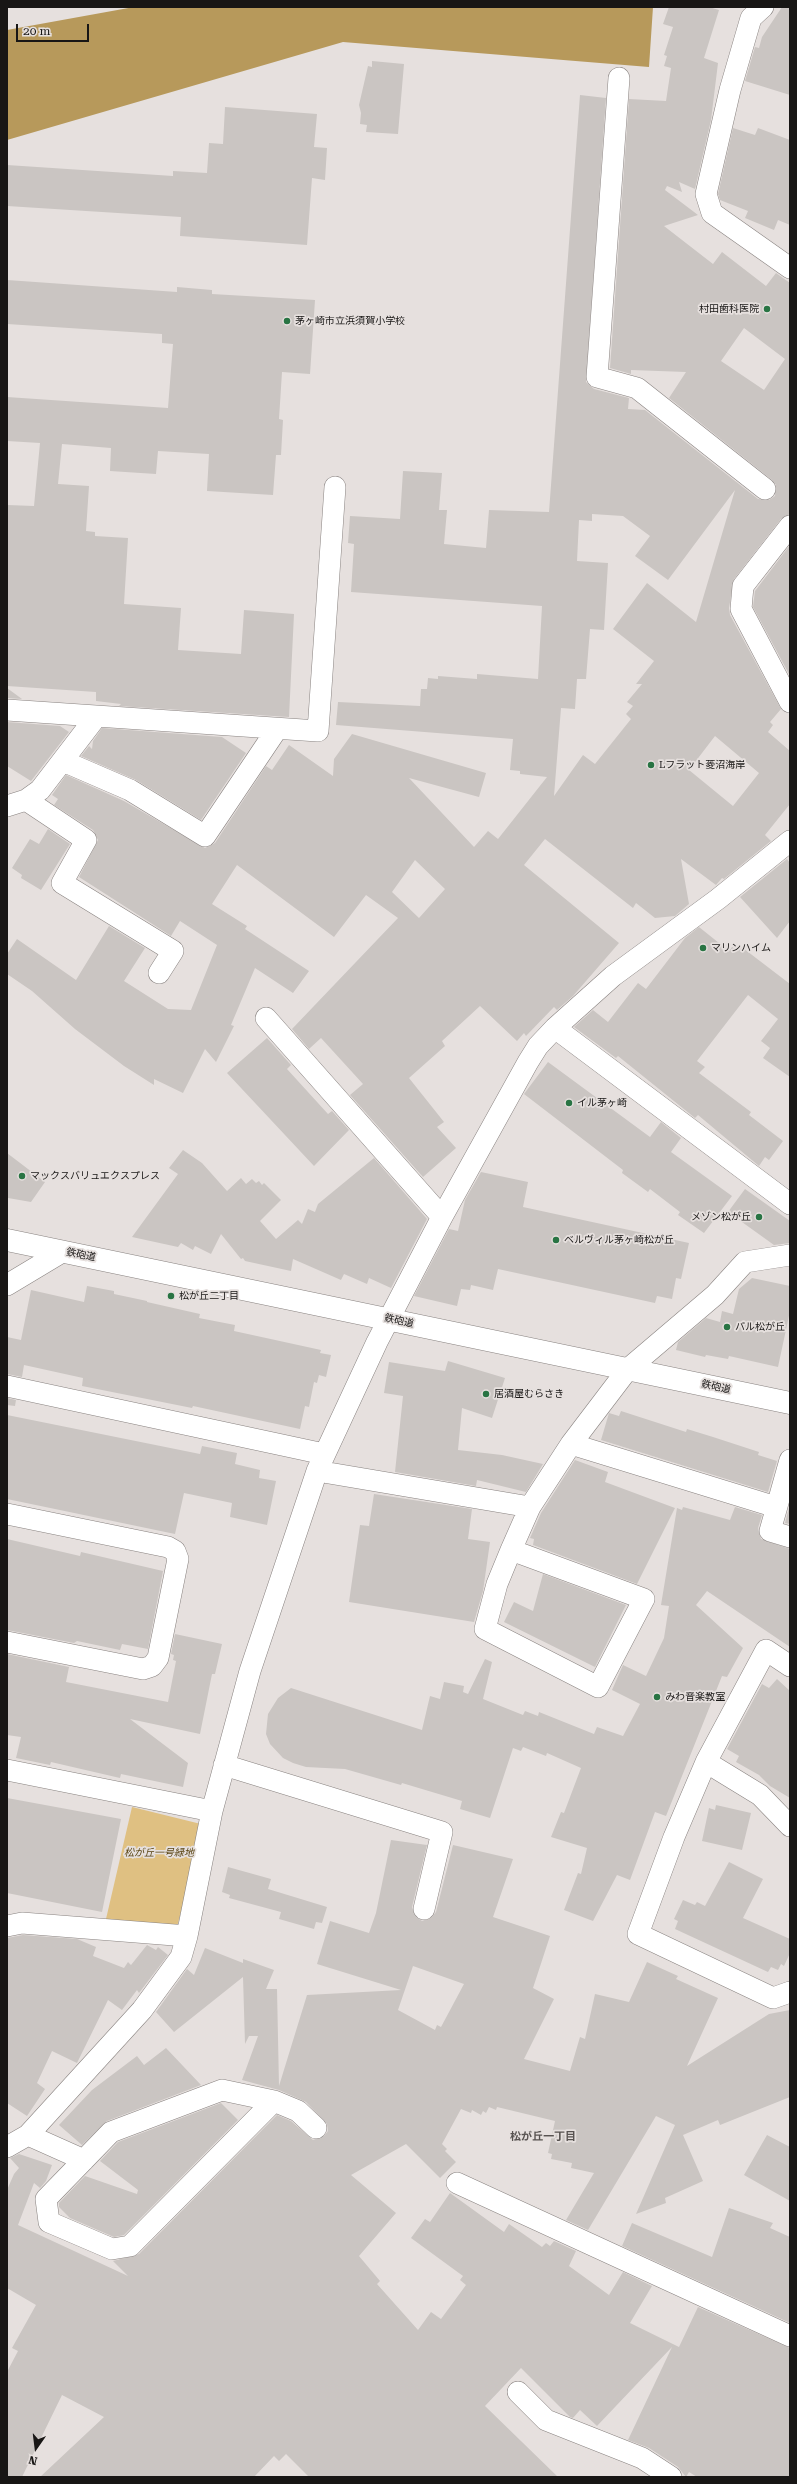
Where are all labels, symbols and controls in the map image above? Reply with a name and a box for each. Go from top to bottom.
scale bar [18,16,91,42]
text: 20 m [23,24,50,38]
place label: 村田歯科医院 [699,303,759,315]
marker: 村田歯科医院 [762,304,772,314]
place label: 茅ヶ崎市立浜須賀小学校 [295,315,405,327]
marker: 茅ヶ崎市立浜須賀小学校 [282,316,292,326]
place label: Lフラット菱沼海岸 [659,759,745,771]
marker: Lフラット菱沼海岸 [646,760,656,770]
place label: マリンハイム [711,942,771,954]
marker: マリンハイム [698,943,708,953]
place label: イル茅ヶ崎 [577,1097,627,1109]
marker: イル茅ヶ崎 [564,1098,574,1108]
place label: マックスバリュエクスプレス [30,1170,160,1182]
marker: マックスバリュエクスプレス [17,1171,27,1181]
place label: メゾン松が丘 [691,1211,751,1223]
marker: メゾン松が丘 [754,1212,764,1222]
place label: ベルヴィル茅ヶ崎松が丘 [564,1234,674,1246]
marker: ベルヴィル茅ヶ崎松が丘 [551,1235,561,1245]
street label: 鉄砲道 [65,1246,97,1264]
place label: 松が丘二丁目 [179,1290,239,1302]
marker: 松が丘二丁目 [166,1291,176,1301]
street label: 鉄砲道 [383,1312,415,1330]
place label: パル松が丘 [735,1321,785,1333]
marker: パル松が丘 [722,1322,732,1332]
street label: 鉄砲道 [700,1378,732,1396]
place label: 居酒屋むらさき [494,1388,564,1400]
marker: 居酒屋むらさき [481,1389,491,1399]
place label: みわ音楽教室 [665,1691,725,1703]
marker: みわ音楽教室 [652,1692,662,1702]
park label: 松が丘一号緑地 [124,1847,194,1859]
district label: 松が丘一丁目 [510,2130,576,2144]
north arrow [16,2428,56,2468]
text: N [27,2453,39,2467]

